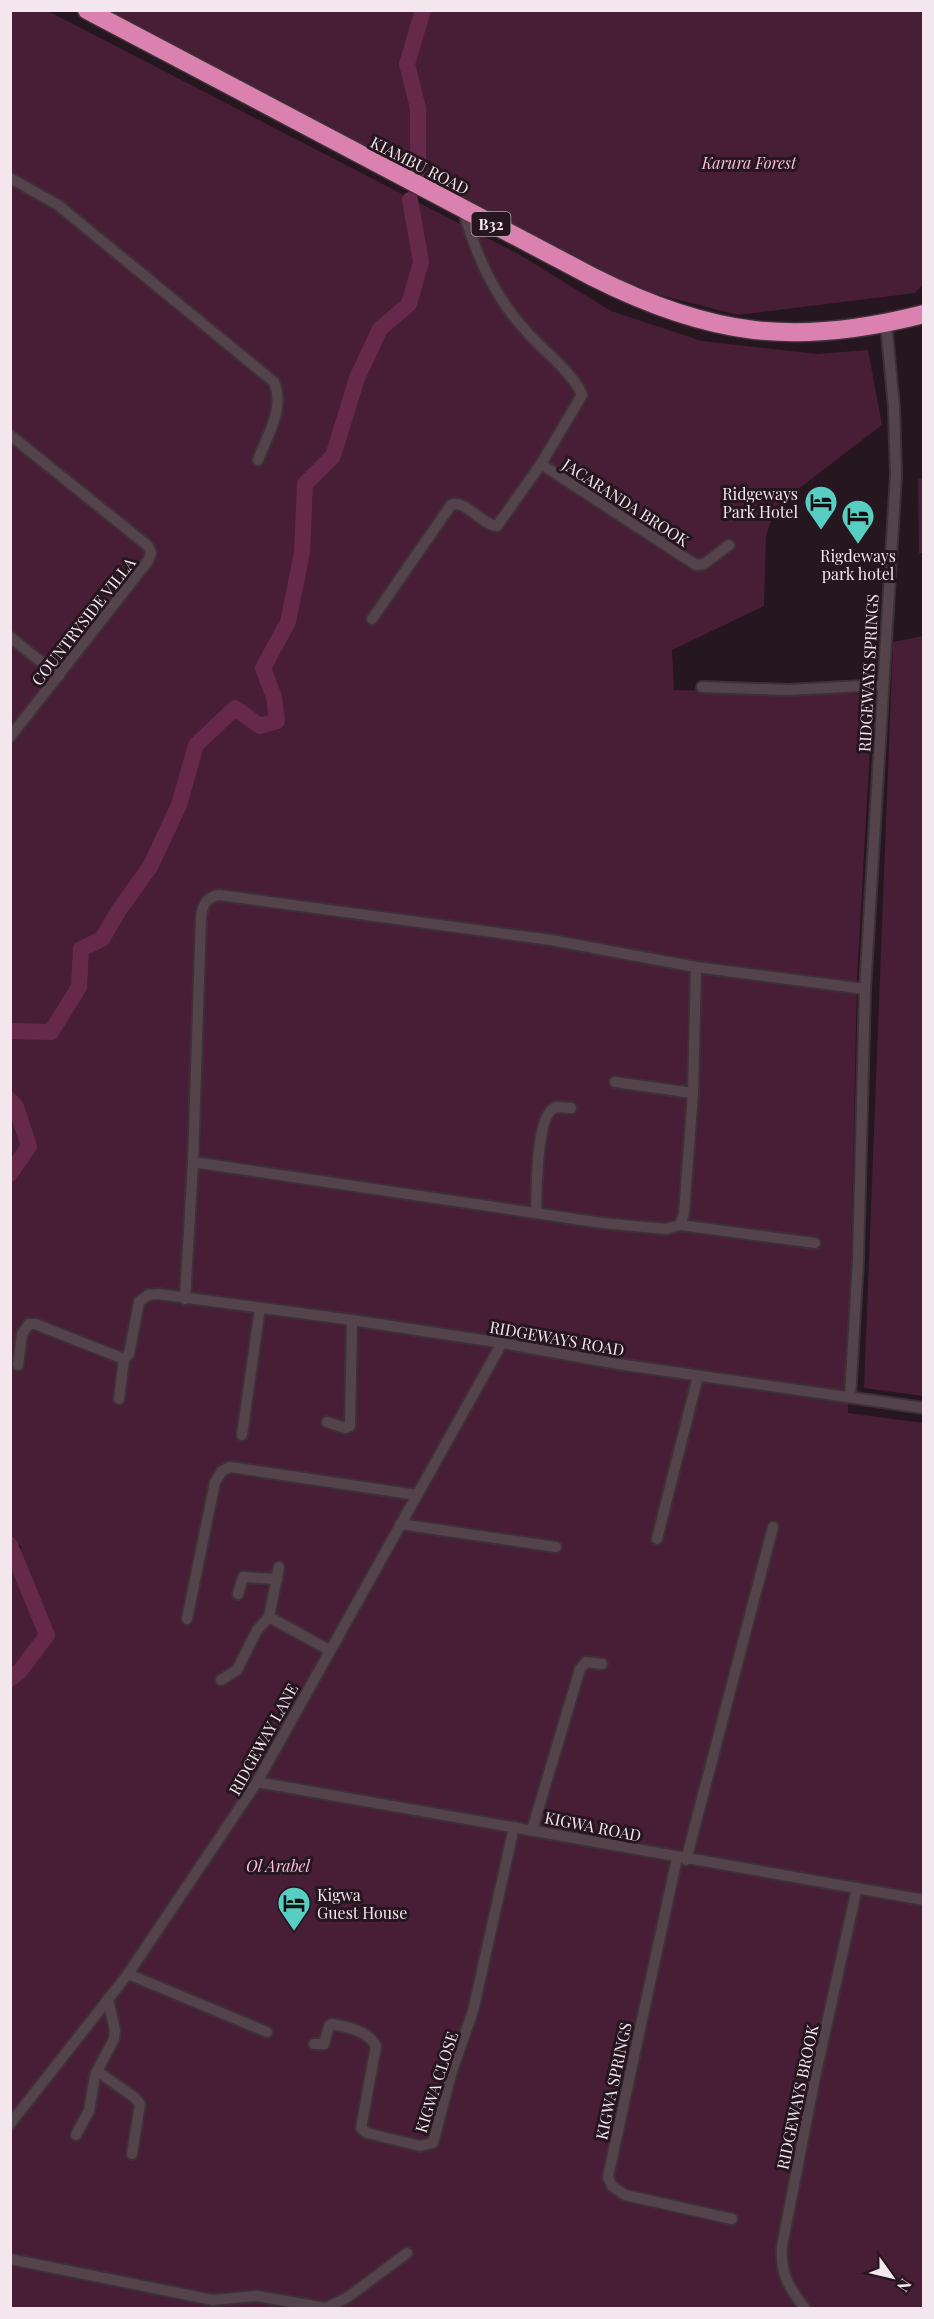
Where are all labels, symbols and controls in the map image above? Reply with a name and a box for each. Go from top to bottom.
street label: KIAMBU ROAD [367,131,473,199]
park label: Karura Forest [701,152,797,173]
road number: B32 [472,212,510,236]
street label: JACARANDA BROOK [558,453,694,551]
place label: Ridgeways Park Hotel [722,483,798,522]
hotel icon: Ridgeways Park Hotel [803,484,839,531]
hotel icon: Rigdeways park hotel [840,498,876,545]
place label: Rigdeways park hotel [820,545,896,584]
street label: COUNTRYSIDE VILLA [26,552,140,689]
street label: RIDGEWAYS SPRINGS [853,593,883,753]
street label: RIDGEWAYS ROAD [488,1316,626,1360]
street label: RIDGEWAY LANE [224,1680,302,1798]
street label: KIGWA ROAD [543,1806,643,1846]
park label: Ol Arabel [246,1855,310,1876]
place label: Kigwa Guest House [317,1884,407,1923]
hotel icon: Kigwa Guest House [276,1885,312,1932]
street label: KIGWA SPRINGS [590,2020,636,2142]
street label: RIDGEWAYS BROOK [771,2022,823,2171]
street label: KIGWA CLOSE [410,2029,462,2135]
north arrow [862,2247,922,2307]
text: N [893,2275,917,2297]

